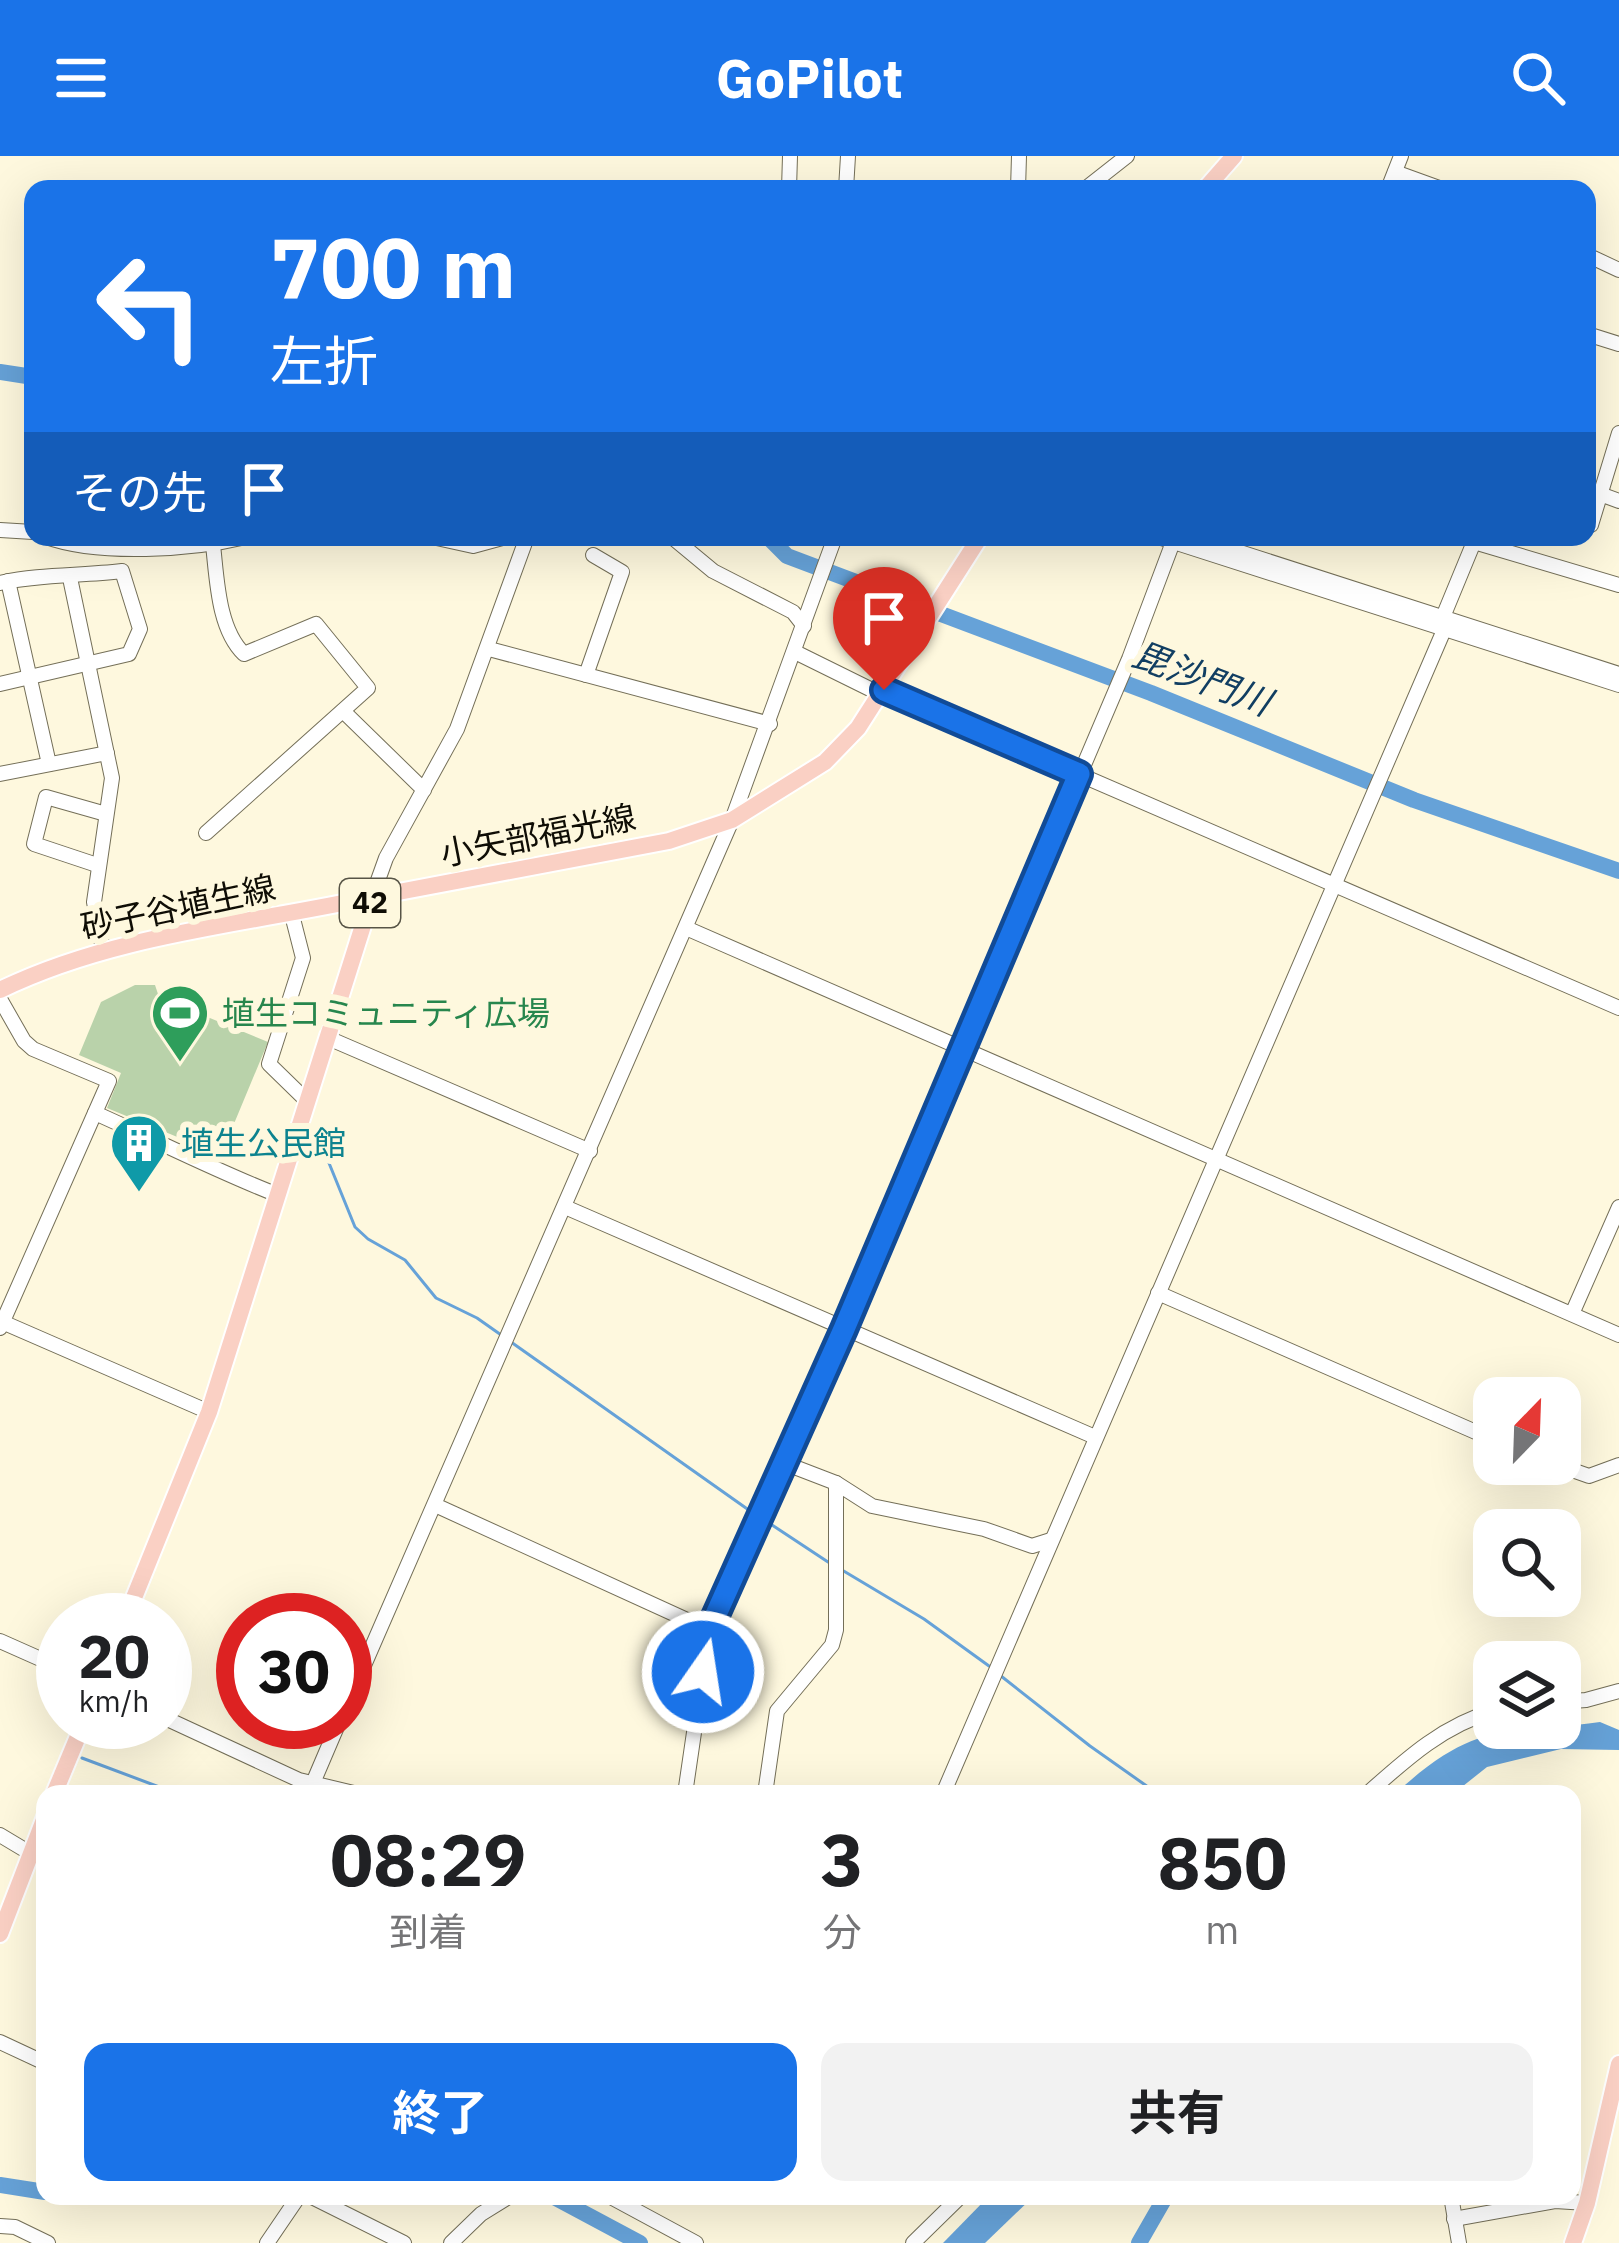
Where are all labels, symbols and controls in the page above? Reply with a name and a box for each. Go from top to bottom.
text: GoPilot [716,43,903,113]
icon: menu [48,45,114,111]
icon: search [1505,45,1571,111]
text: 700 m [270,212,516,321]
icon: left [72,228,228,384]
text: 左折 [270,326,378,396]
icon: arrive [231,456,297,522]
text: その先 [72,463,207,521]
pin [833,567,935,690]
icon: arrive [851,585,917,651]
water label: 毘沙門川 [1127,630,1282,727]
street label: 小矢部福光線 [437,795,639,875]
street label: 砂子谷埴生線 [77,865,279,948]
road number: 42 [340,879,400,927]
sports icon: 埴生コミュニティ広場 [149,982,211,1064]
place label: 埴生コミュニティ広場 [222,991,550,1034]
building icon: 埴生公民館 [108,1112,170,1194]
place label: 埴生公民館 [181,1121,346,1164]
north arrow [1473,1377,1581,1485]
map controls [1473,1377,1581,1749]
button: search [1473,1509,1581,1617]
speed limit sign: 30 [216,1593,372,1749]
position arrow [640,1609,766,1735]
text: 20 [78,1616,150,1695]
button: layers [1473,1641,1581,1749]
text: km/h [79,1681,149,1720]
text: 08:29 [330,1812,526,1906]
text: 3 [820,1812,864,1906]
text: 850 [1157,1815,1287,1909]
text: m [1205,1904,1239,1955]
text: 到着 [389,1906,467,1957]
text: 分 [822,1906,861,1957]
button: 終了 [84,2043,797,2181]
button: 共有 [821,2043,1533,2181]

